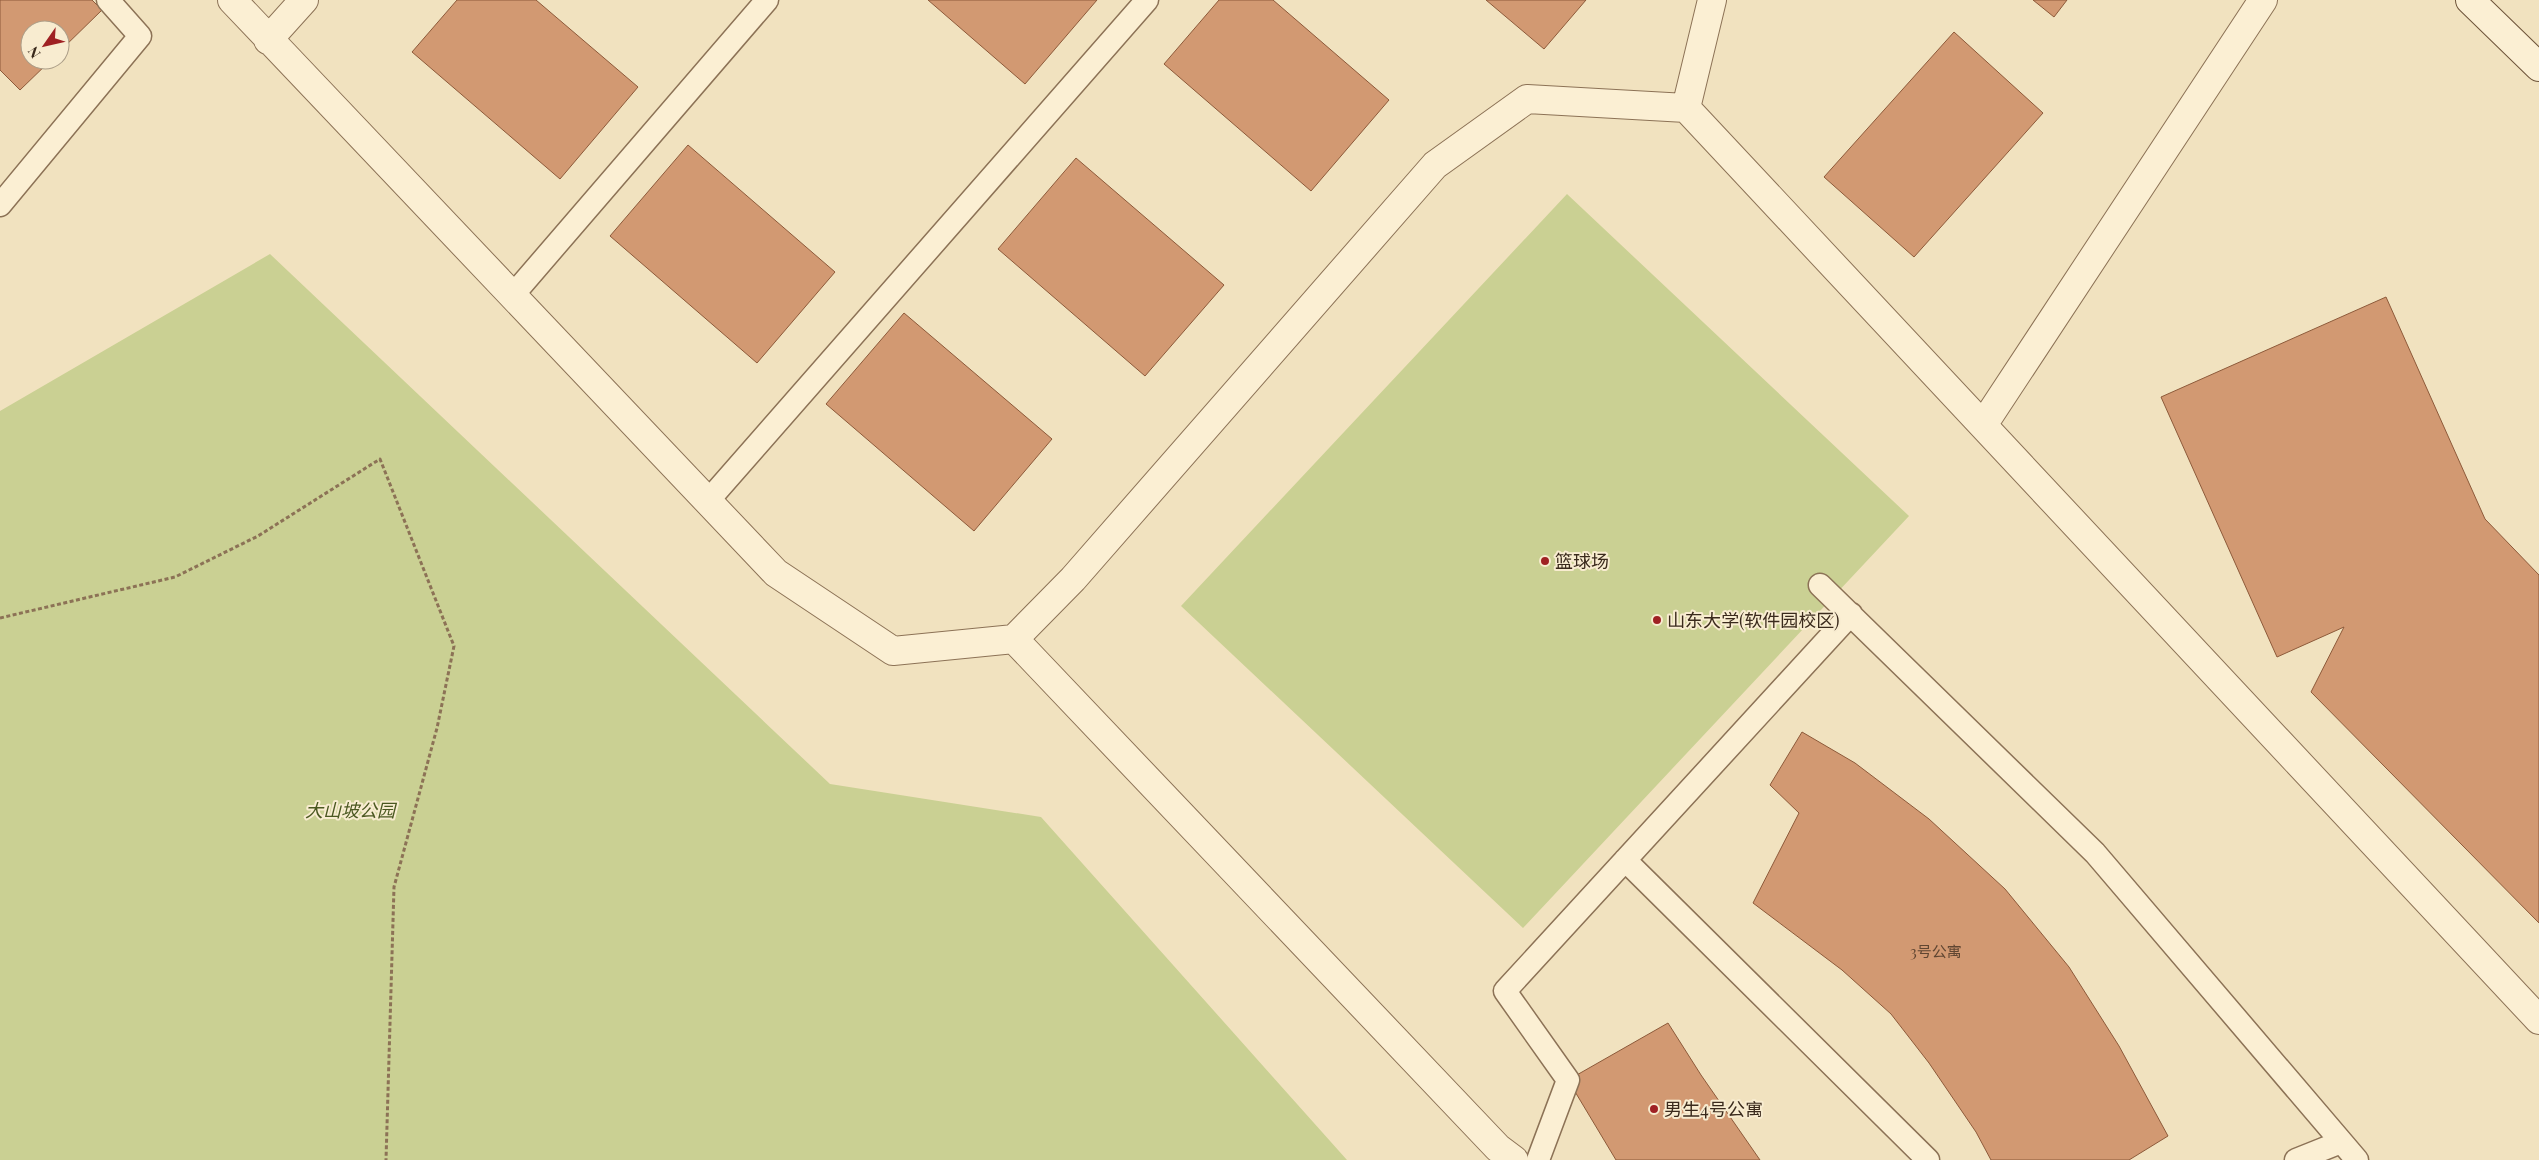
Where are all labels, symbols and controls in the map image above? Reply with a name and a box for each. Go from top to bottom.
north arrow [20,20,70,70]
text: N [23,43,45,62]
place label: 篮球场 [1555,549,1609,573]
marker: 篮球场 [1539,555,1551,567]
place label: 山东大学(软件园校区) [1667,608,1840,632]
marker: 山东大学(软件园校区) [1651,614,1663,626]
park label: 大山坡公园 [305,798,398,822]
house number: 3号公寓 [1910,941,1962,961]
place label: 男生4号公寓 [1664,1097,1763,1121]
marker: 男生4号公寓 [1648,1103,1660,1115]

